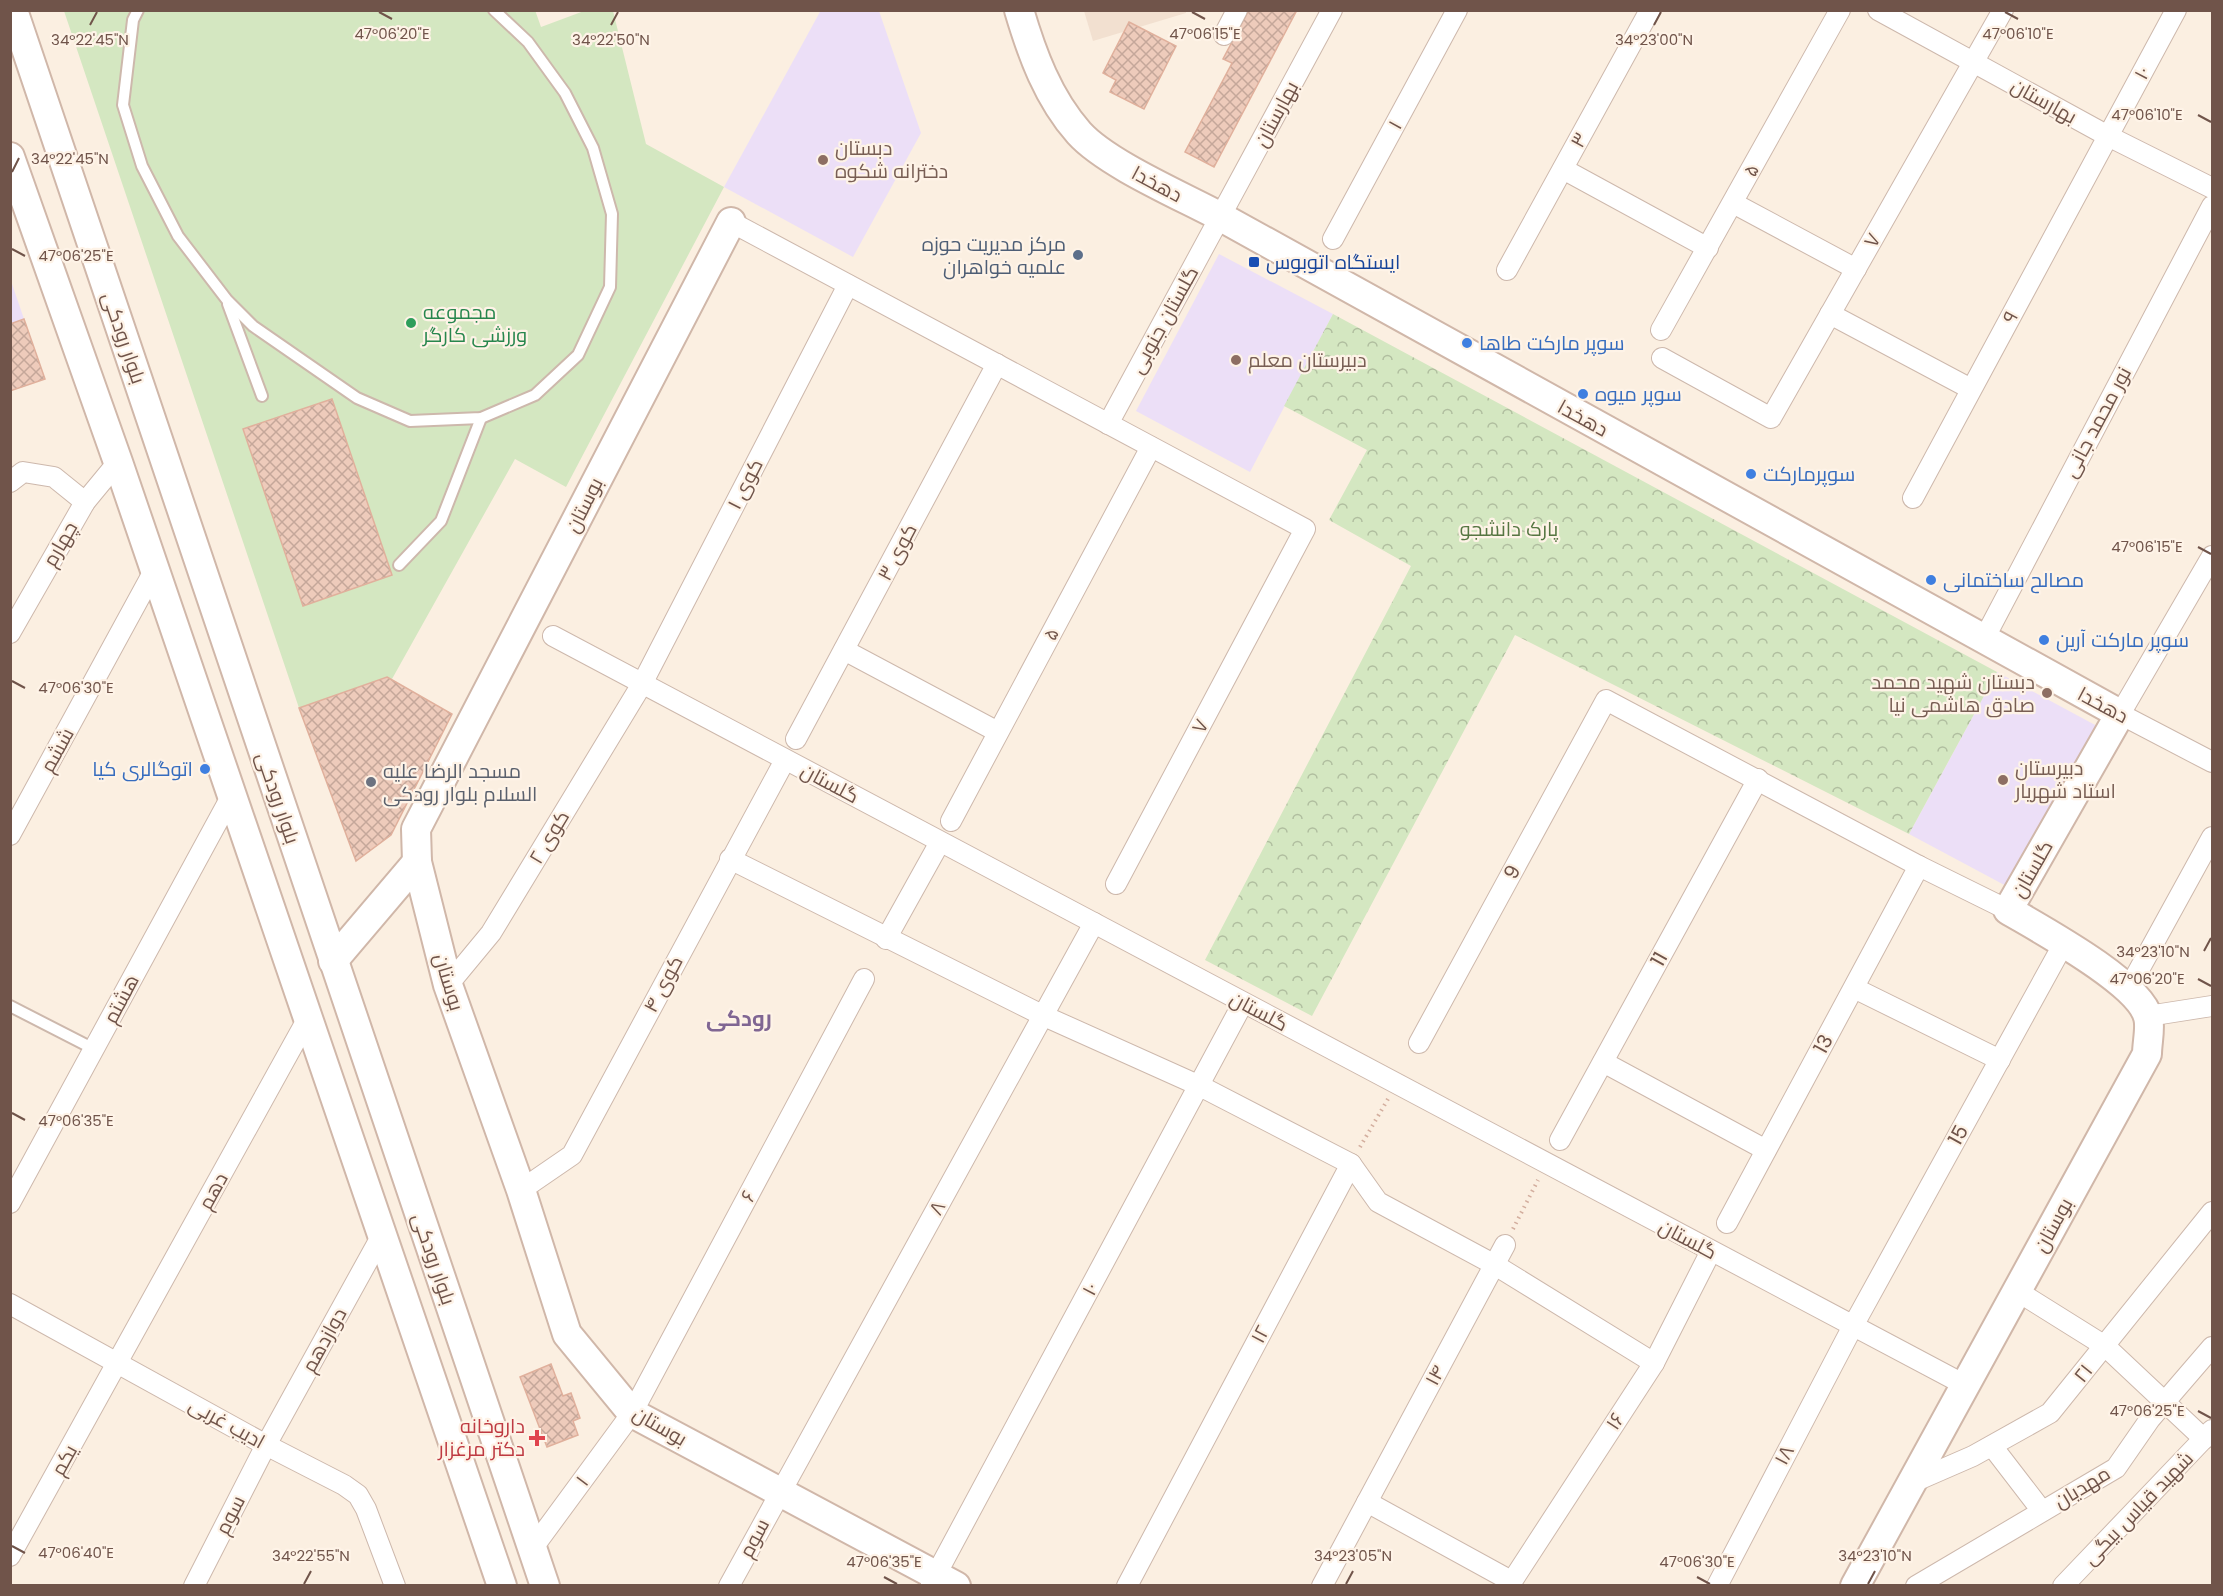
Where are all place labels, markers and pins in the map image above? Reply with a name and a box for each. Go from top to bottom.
place label: دبستان دخترانه شکوه [835,134,948,185]
marker: دبستان دخترانه شکوه [816,153,830,167]
place label: مرکز مدیریت حوزه علمیه خواهران [922,230,1066,281]
marker: مرکز مدیریت حوزه علمیه خواهران [1071,248,1085,262]
place label: ایستگاه اتوبوس [1266,248,1400,276]
marker: ایستگاه اتوبوس [1247,255,1261,269]
place label: مجموعه ورزشی کارگر [422,298,527,349]
marker: مجموعه ورزشی کارگر [404,316,418,330]
place label: سوپر مارکت طاها [1479,329,1625,357]
marker: سوپر مارکت طاها [1460,336,1474,350]
place label: دبیرستان معلم [1248,346,1367,374]
marker: دبیرستان معلم [1229,353,1243,367]
place label: سوپر میوه [1595,380,1682,408]
marker: سوپر میوه [1576,387,1590,401]
place label: سوپرمارکت [1763,460,1855,488]
marker: سوپرمارکت [1744,467,1758,481]
place label: مصالح ساختمانی [1943,566,2084,594]
marker: مصالح ساختمانی [1924,573,1938,587]
place label: سوپر مارکت آرین [2056,626,2189,654]
marker: سوپر مارکت آرین [2037,633,2051,647]
place label: دبستان شهید محمد صادق هاشمی نیا [1872,668,2035,719]
marker: دبستان شهید محمد صادق هاشمی نیا [2040,686,2054,700]
place label: دبیرستان استاد شهریار [2014,754,2116,805]
place label: اتوگالری کیا [92,755,193,783]
place label: مسجد الرضا علیه السلام بلوار رودکی [383,757,537,808]
marker: اتوگالری کیا [198,762,212,776]
marker: دبیرستان استاد شهریار [1996,773,2010,787]
marker: مسجد الرضا علیه السلام بلوار رودکی [364,775,378,789]
place label: داروخانه دکتر مرغزار [437,1412,525,1463]
marker: داروخانه دکتر مرغزار [530,1431,544,1445]

